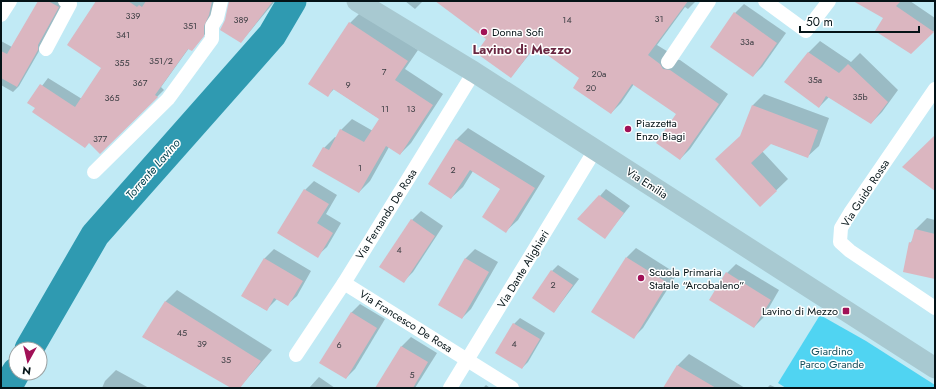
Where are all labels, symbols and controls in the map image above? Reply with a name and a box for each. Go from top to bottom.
scale bar [800,8,919,34]
house number: 339 [125,9,141,22]
house number: 31 [655,12,663,25]
house number: 389 [233,13,249,26]
house number: 14 [562,13,572,26]
text: 50 m [806,13,833,31]
house number: 351 [183,19,197,32]
place label: Donna Sofì [492,24,544,40]
marker: Donna Sofì [479,27,489,37]
house number: 341 [116,28,130,41]
house number: 33a [740,35,754,48]
district label: Lavino di Mezzo [472,40,572,59]
house number: 351/2 [149,54,173,67]
house number: 355 [114,56,130,69]
house number: 7 [382,65,387,78]
house number: 20a [592,67,606,80]
house number: 35a [808,73,822,86]
house number: 367 [133,76,148,89]
house number: 9 [345,78,351,91]
house number: 20 [586,81,597,94]
house number: 35b [852,90,868,103]
house number: 365 [104,91,120,104]
house number: 11 [381,102,389,115]
house number: 13 [407,102,416,115]
place label: Piazzetta Enzo Biagi [636,115,686,144]
marker: Piazzetta Enzo Biagi [623,124,633,134]
house number: 377 [93,132,107,145]
water label: Torrente Lavino [121,134,185,203]
street label: Via Guido Rossa [837,156,893,230]
house number: 1 [358,161,362,174]
house number: 2 [450,163,456,176]
street label: Via Emilia [623,164,671,202]
street label: Via Fernando De Rosa [352,166,420,262]
street label: Via Dante Alighieri [493,227,553,311]
house number: 4 [396,243,402,256]
place label: Scuola Primaria Statale “Arcobaleno” [649,264,745,293]
marker: Scuola Primaria Statale “Arcobaleno” [636,273,646,283]
house number: 2 [550,278,556,291]
street label: Via Francesco De Rosa [356,286,456,356]
place label: Lavino di Mezzo [762,303,838,319]
marker: Lavino di Mezzo [841,306,851,316]
house number: 45 [177,326,187,339]
house number: 39 [197,337,207,350]
house number: 4 [511,337,517,350]
house number: 6 [336,338,342,351]
north arrow [8,341,48,381]
park label: Giardino Parco Grande [800,343,865,372]
house number: 35 [221,353,231,366]
text: N [21,362,32,379]
house number: 5 [409,368,415,381]

